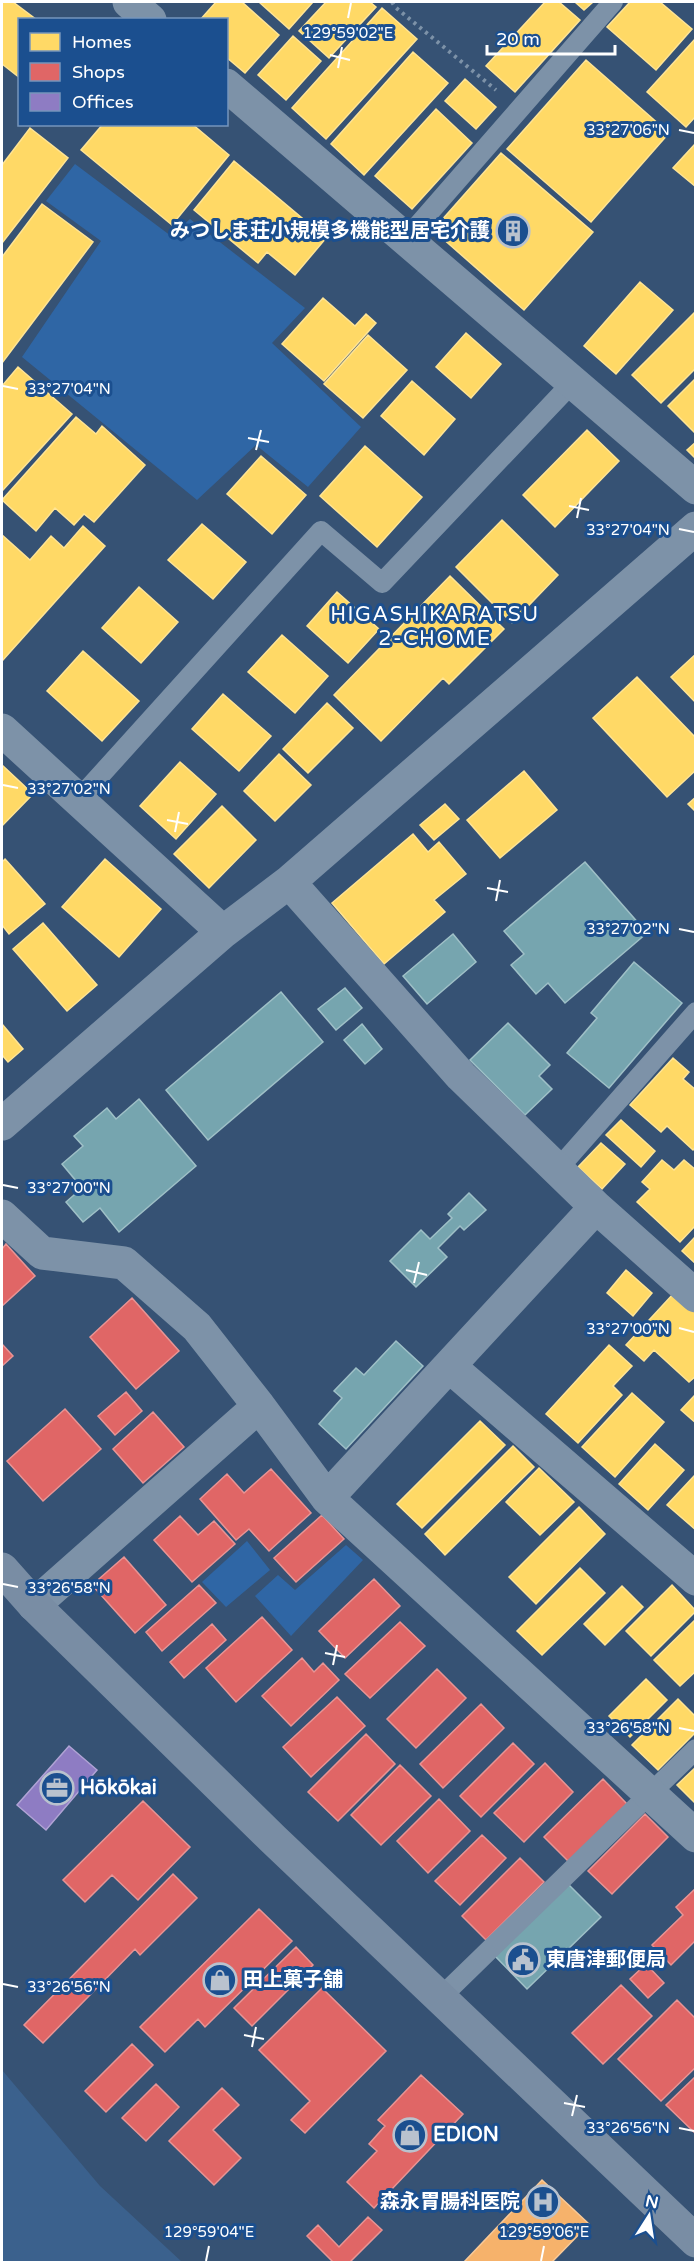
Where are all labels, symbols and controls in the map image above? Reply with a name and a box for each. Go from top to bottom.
legend [18,18,228,126]
scale bar [487,18,614,56]
text: 129°59'02"E [303,24,393,42]
text: 20 m [496,28,540,50]
text: Homes [72,31,132,53]
text: Shops [72,61,125,83]
text: Offices [72,91,134,113]
text: 33°27'06"N [586,121,670,139]
building icon: みつしま荘小規模多機能型居宅介護 [495,213,531,249]
place label: みつしま荘小規模多機能型居宅介護 [170,219,490,243]
text: 33°27'04"N [27,380,111,398]
text: 33°27'04"N [586,521,670,539]
district label: HIGASHIKARATSU 2-CHOME [330,602,540,651]
text: 33°27'02"N [27,780,111,798]
text: 33°27'02"N [586,920,670,938]
text: 33°27'00"N [27,1179,111,1197]
text: 33°27'00"N [586,1320,670,1338]
text: 33°26'58"N [27,1579,111,1597]
text: 33°26'58"N [586,1719,670,1737]
office icon: Hōkōkai [39,1770,75,1806]
place label: Hōkōkai [80,1776,157,1800]
public building icon: 東唐津郵便局 [505,1942,541,1978]
place label: 東唐津郵便局 [546,1948,666,1972]
shop icon: 田上菓子舗 [202,1962,238,1998]
place label: 田上菓子舗 [243,1968,343,1992]
text: 33°26'56"N [27,1978,111,1996]
shop icon: EDION [392,2117,428,2153]
text: 33°26'56"N [586,2119,670,2137]
place label: EDION [433,2123,499,2147]
hospital icon: 森永胃腸科医院 [525,2184,561,2220]
north arrow [619,2186,679,2246]
place label: 森永胃腸科医院 [380,2190,520,2214]
text: N [644,2191,660,2213]
text: 129°59'04"E [164,2223,254,2241]
text: 129°59'06"E [499,2223,589,2241]

